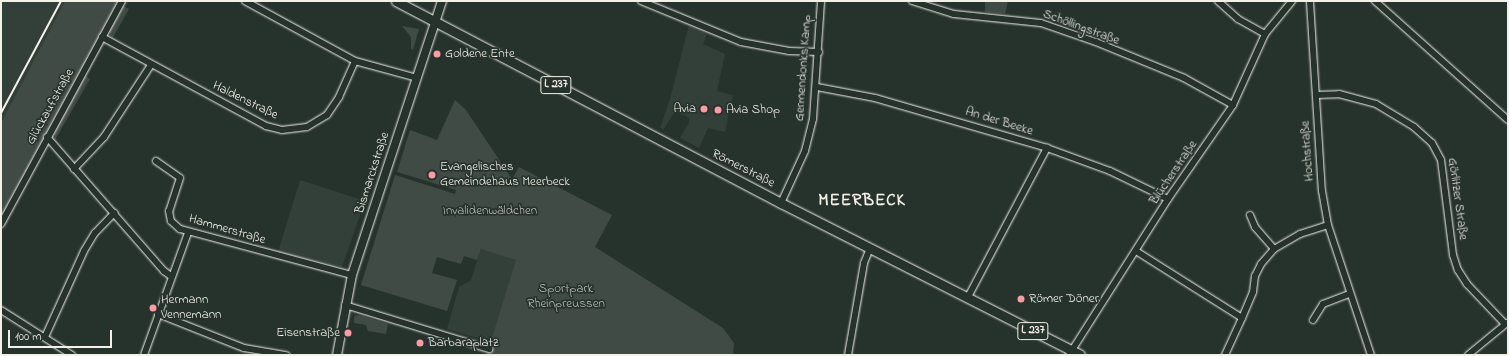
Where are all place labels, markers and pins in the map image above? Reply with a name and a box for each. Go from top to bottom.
place label: Goldene Ente [445,46,515,62]
marker: Goldene Ente [432,49,442,59]
place label: Avia [674,101,696,117]
place label: Avia Shop [726,102,780,118]
marker: Avia [699,104,709,114]
marker: Avia Shop [713,105,723,115]
place label: Evangelisches Gemeindehaus Meerbeck [440,160,570,191]
marker: Evangelisches Gemeindehaus Meerbeck [427,170,437,180]
place label: Römer Döner [1029,291,1099,307]
place label: Hermann Vennemann [161,293,222,324]
marker: Römer Döner [1016,294,1026,304]
marker: Hermann Vennemann [148,303,158,313]
place label: Eisenstraße [276,325,340,341]
marker: Eisenstraße [343,328,353,338]
place label: Barbaraplatz [428,335,498,351]
marker: Barbaraplatz [415,338,425,348]

